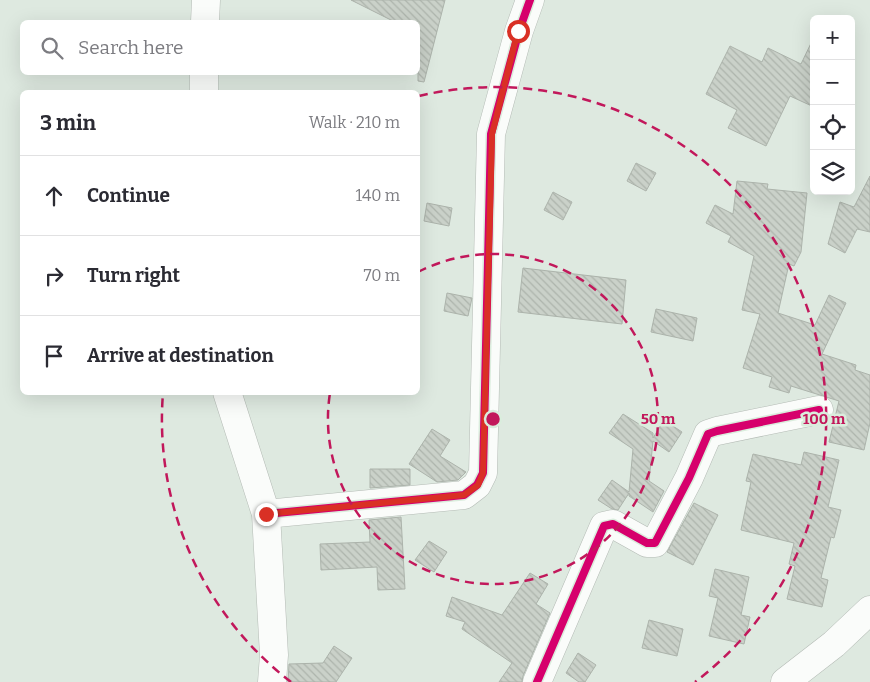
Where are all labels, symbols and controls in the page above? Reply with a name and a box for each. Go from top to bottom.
map controls [810,15,855,195]
button: + [810,15,855,60]
search box [20,20,420,75]
route start [507,20,530,43]
icon: search [38,34,66,62]
text: Search here [78,36,183,59]
button: − [810,60,855,105]
button: locate [810,105,855,150]
text: 3 min [40,110,96,136]
text: Walk · 210 m [309,113,400,132]
button: layers [810,150,855,195]
icon: ahead [40,182,68,210]
text: Continue [87,184,170,207]
text: 140 m [355,186,400,205]
icon: right [40,262,68,290]
text: Turn right [87,264,180,287]
text: 70 m [364,266,400,285]
icon: arrive [40,342,68,370]
text: Arrive at destination [87,344,274,367]
centre of rings [484,410,502,428]
text: 50 m [641,410,676,428]
text: 100 m [803,410,846,428]
route end [255,503,278,526]

